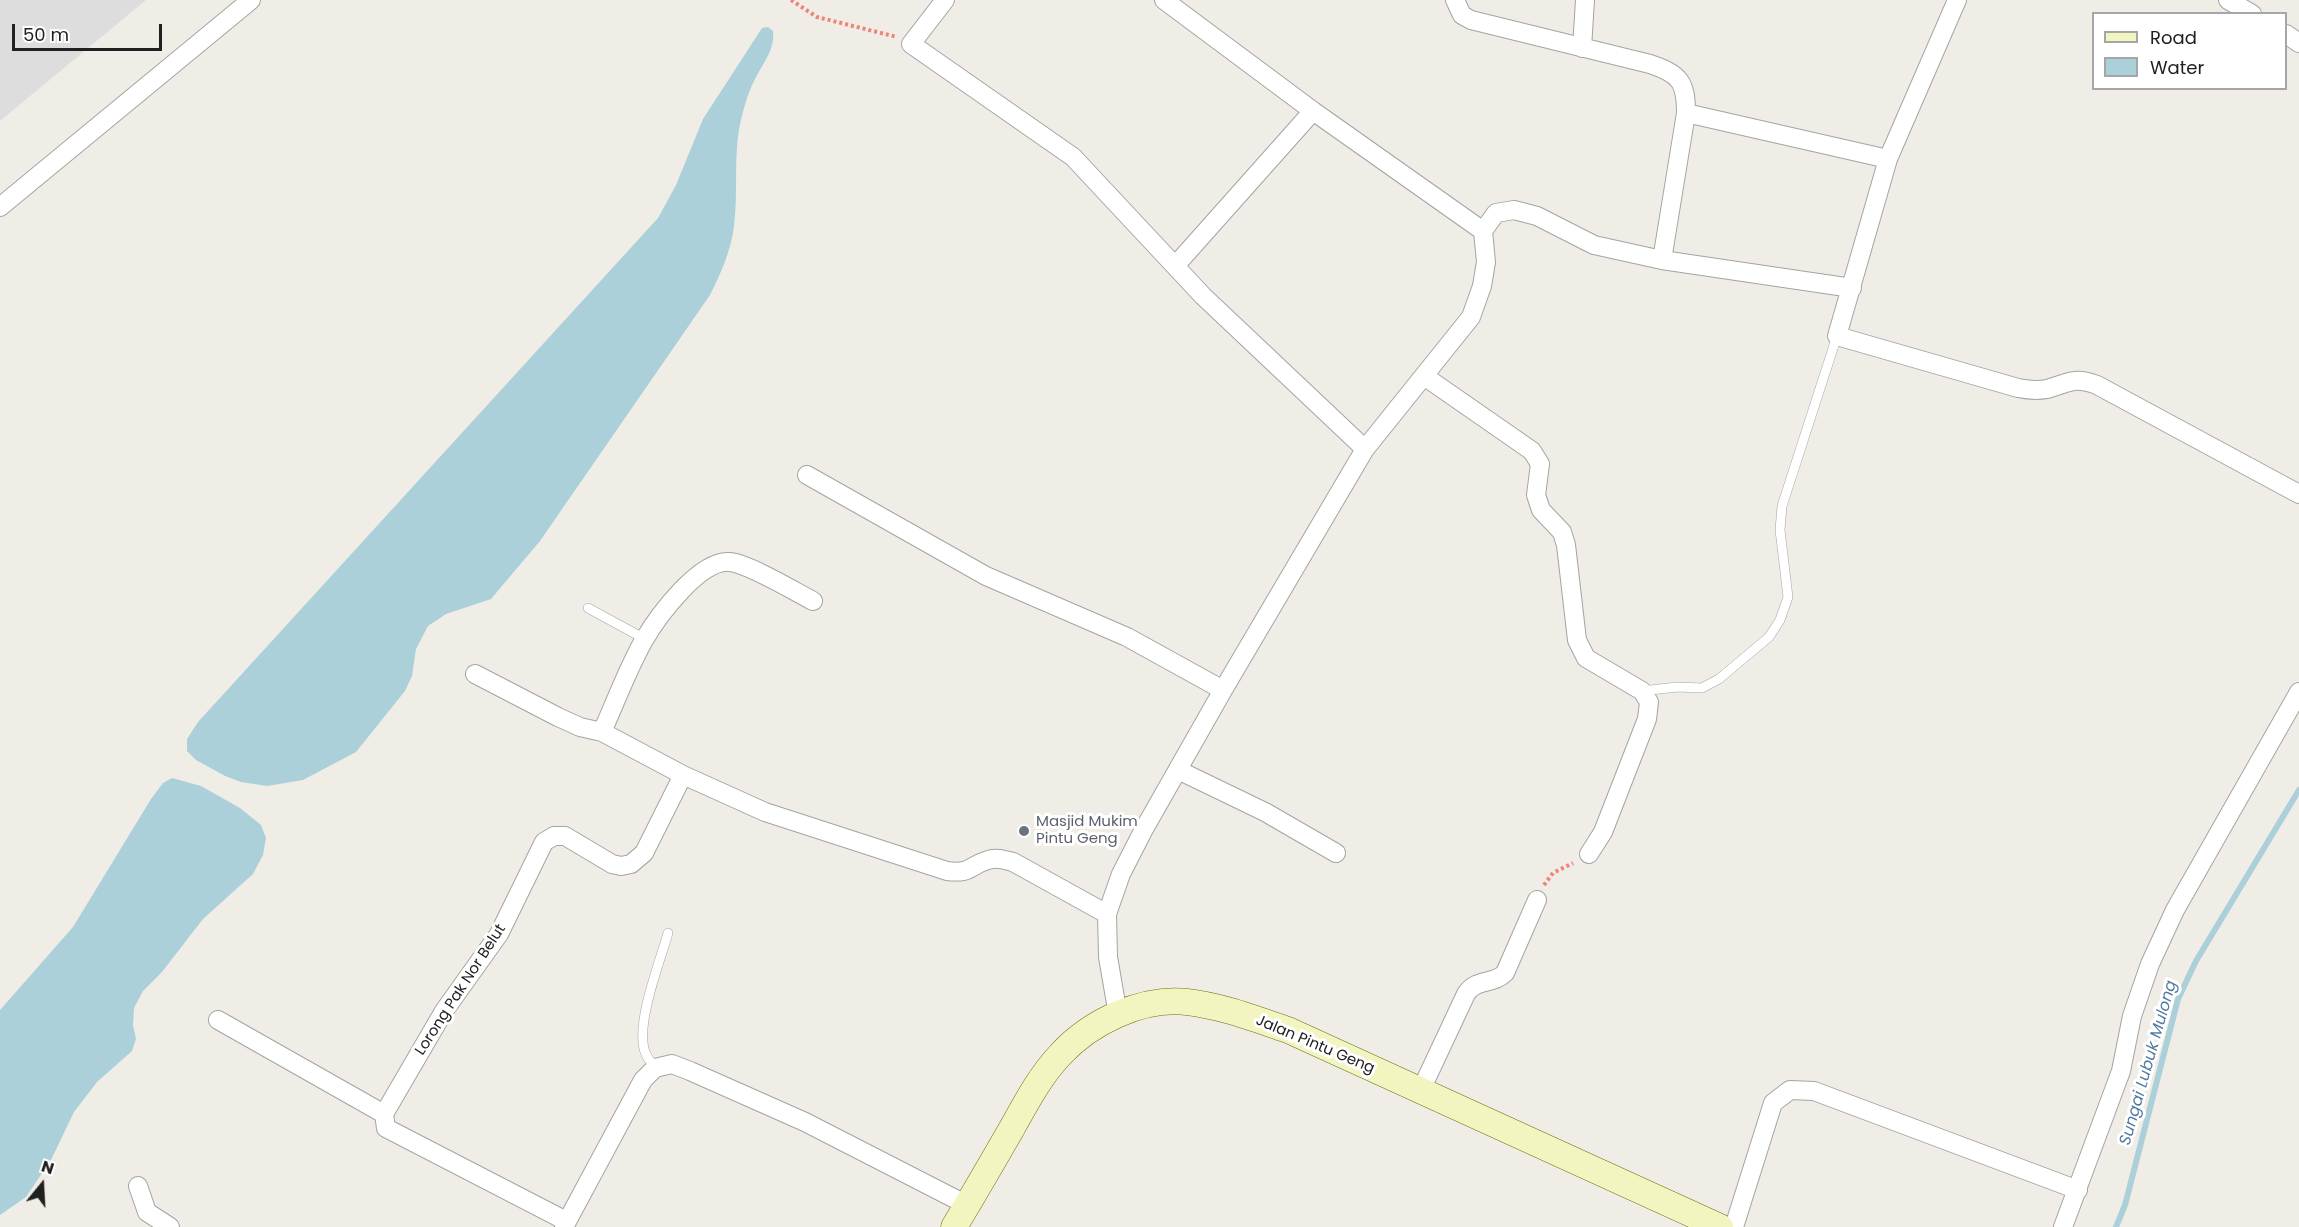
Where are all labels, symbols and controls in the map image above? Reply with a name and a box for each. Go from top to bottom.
scale bar [15,12,165,50]
legend [2092,12,2287,90]
text: 50 m [23,22,69,47]
text: Road [2150,25,2197,50]
text: Water [2150,55,2204,80]
place label: Masjid Mukim Pintu Geng [1036,813,1138,848]
marker: Masjid Mukim Pintu Geng [1017,824,1031,838]
street label: Lorong Pak Nor Belut [412,921,510,1059]
water label: Sungai Lubuk Mulong [2116,978,2182,1148]
street label: Jalan Pintu Geng [1253,1012,1377,1078]
north arrow [12,1155,72,1215]
text: N [38,1155,57,1180]

